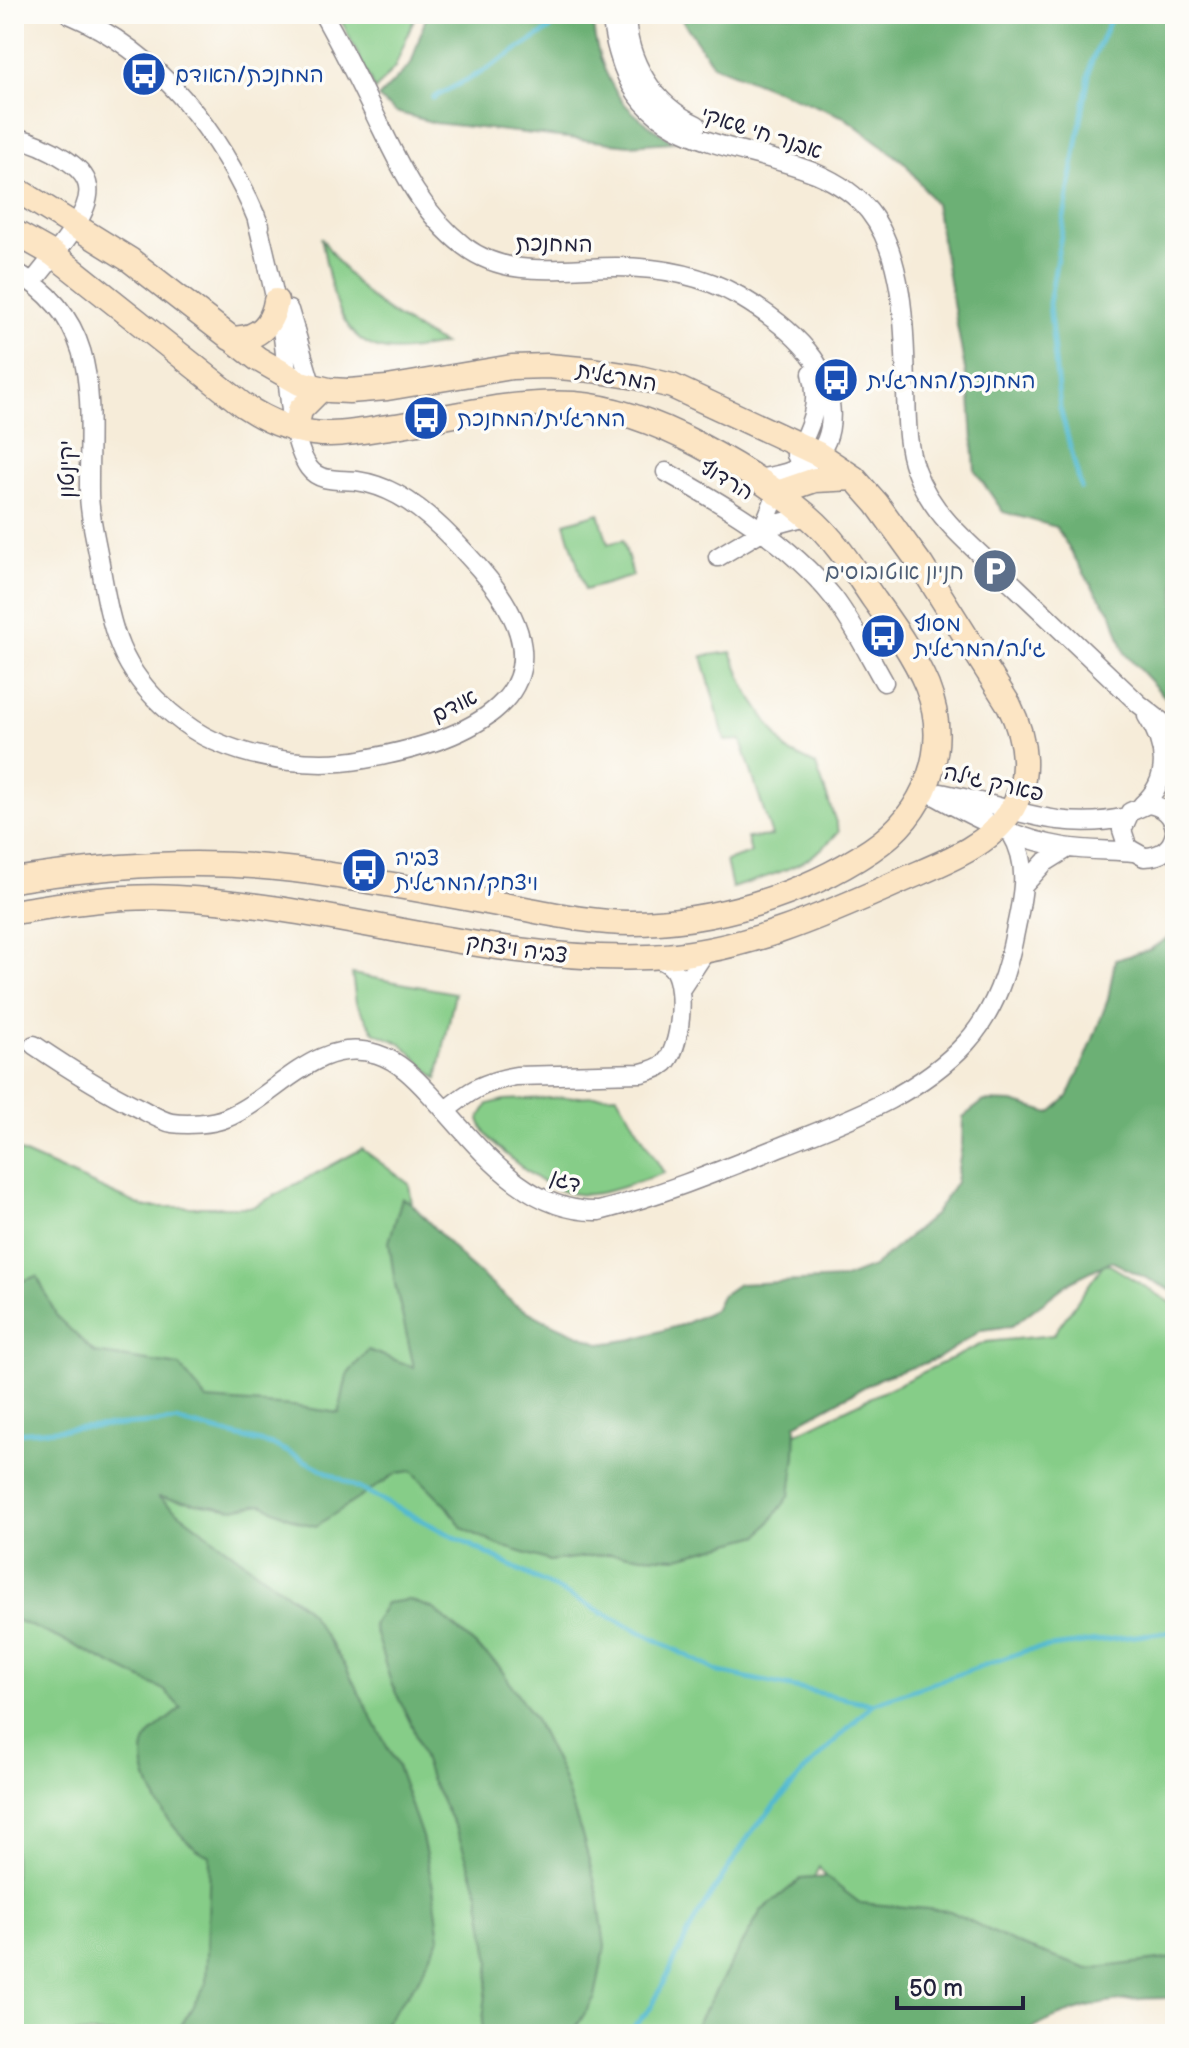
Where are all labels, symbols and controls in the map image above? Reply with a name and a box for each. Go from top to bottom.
bus stop icon: המחנכת/האודם [120,50,168,98]
place label: המחנכת/האודם [175,62,324,89]
street label: אבנר חי שאקי [698,101,826,166]
street label: המחנכת [515,230,593,259]
bus stop icon: המחנכת/המרגלית [812,356,860,404]
street label: המרגלית [573,357,659,398]
place label: המחנכת/המרגלית [866,368,1036,395]
bus stop icon: המרגלית/המחנכת [402,394,450,442]
place label: המרגלית/המחנכת [457,406,626,433]
street label: יקינטון [54,440,81,498]
street label: הרדוף [694,454,758,507]
parking icon: חניון אוטובוסים [971,547,1019,595]
place label: חניון אוטובוסים [825,559,964,586]
place label: מסוף גילה/המרגלית [913,611,1046,663]
bus stop icon: מסוף גילה/המרגלית [859,612,907,660]
street label: אודם [427,683,482,729]
street label: פארק גילה [941,759,1046,808]
place label: צביה ויצחק/המרגלית [394,845,538,897]
bus stop icon: צביה ויצחק/המרגלית [340,846,388,894]
street label: צביה ויצחק [464,929,569,970]
street label: דגן [547,1164,584,1199]
scale bar [897,1960,1023,2010]
text: 50 m [909,1974,963,2003]

